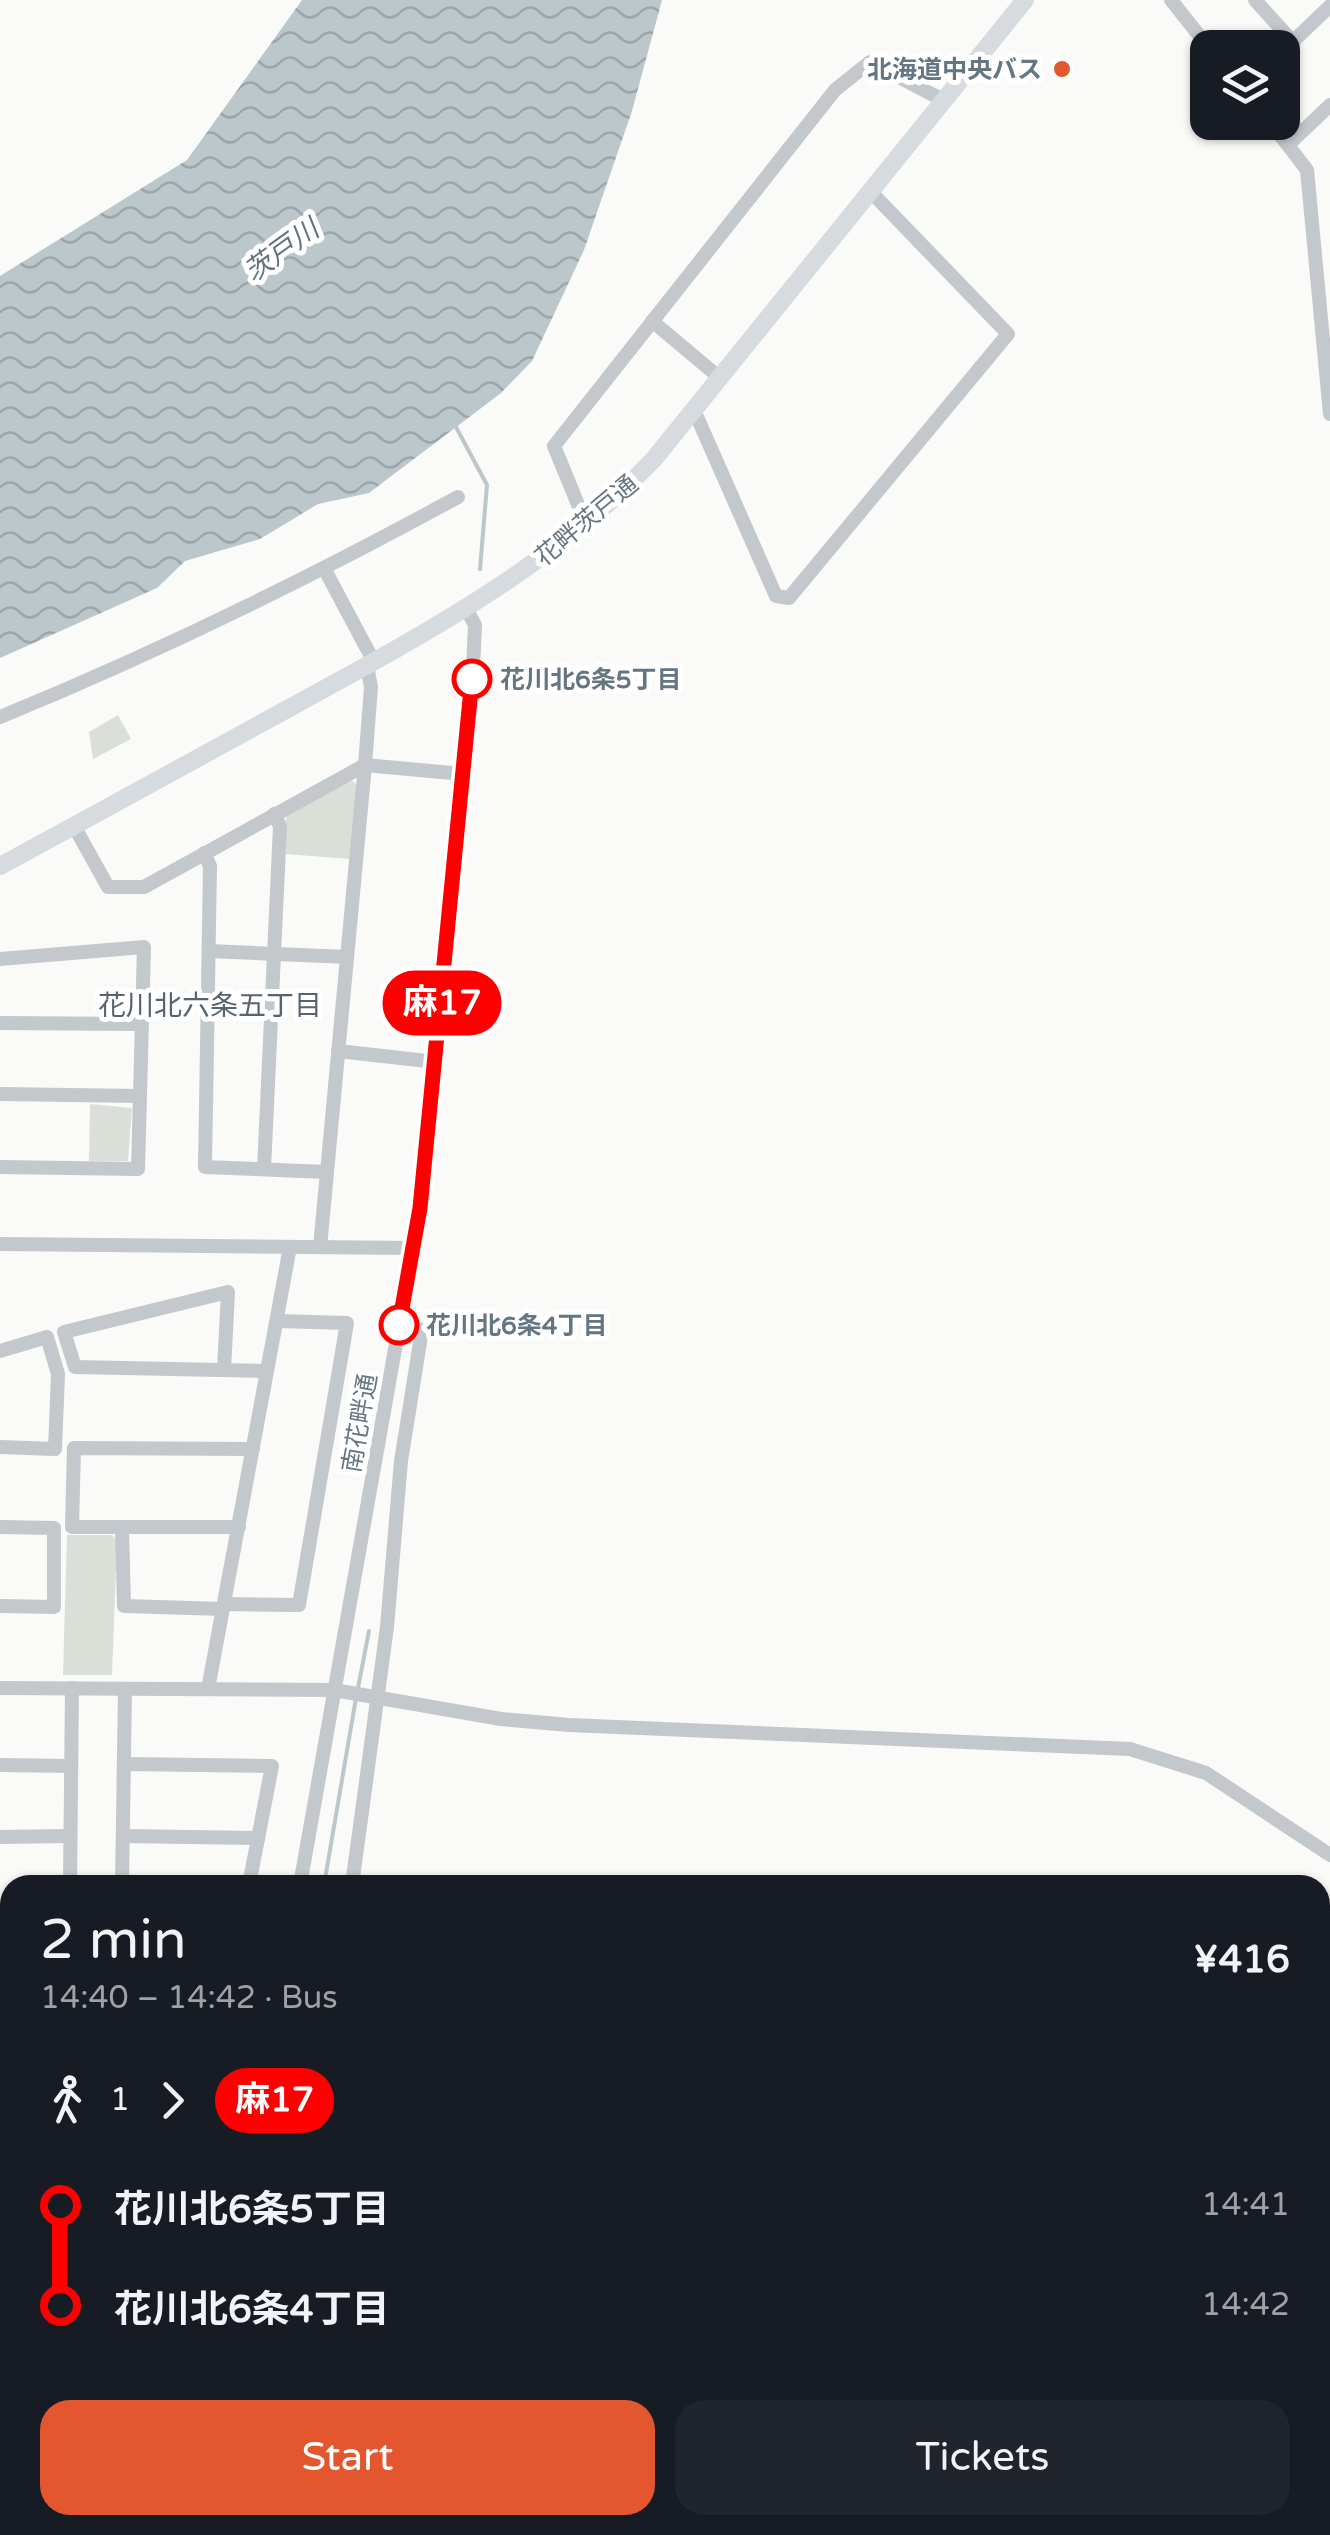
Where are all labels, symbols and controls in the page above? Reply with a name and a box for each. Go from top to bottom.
map controls [1190,30,1300,140]
button: layers [1190,30,1300,140]
place label: 北海道中央バス [867,55,1042,85]
marker: 北海道中央バス [1051,58,1073,80]
water label: 茨戸川 [238,211,328,289]
street label: 花畔茨戸通 [529,469,644,572]
marker: 花川北6条5丁目 [453,660,491,698]
place label: 花川北6条5丁目 [500,665,681,695]
line badge: 麻17 [384,970,500,1036]
text: 麻17 [403,982,481,1024]
district label: 花川北六条五丁目 [98,989,322,1023]
marker: 花川北6条4丁目 [380,1306,418,1344]
place label: 花川北6条4丁目 [426,1311,607,1341]
street label: 南花畔通 [337,1371,383,1475]
text: 2 min [40,1908,187,1974]
text: ¥416 [1193,1937,1290,1983]
text: 14:40 – 14:42 · Bus [40,1979,338,2017]
icon: walk [40,2073,95,2128]
icon: forward [145,2073,200,2128]
text: 麻17 [235,2079,314,2121]
text: 1 [110,2081,130,2119]
text: 14:41 [1201,2186,1290,2224]
text: 花川北6条5丁目 [114,2187,390,2233]
text: 14:42 [1201,2286,1290,2324]
text: 花川北6条4丁目 [114,2287,390,2333]
button: Start [40,2400,655,2515]
button: Tickets [675,2400,1290,2515]

